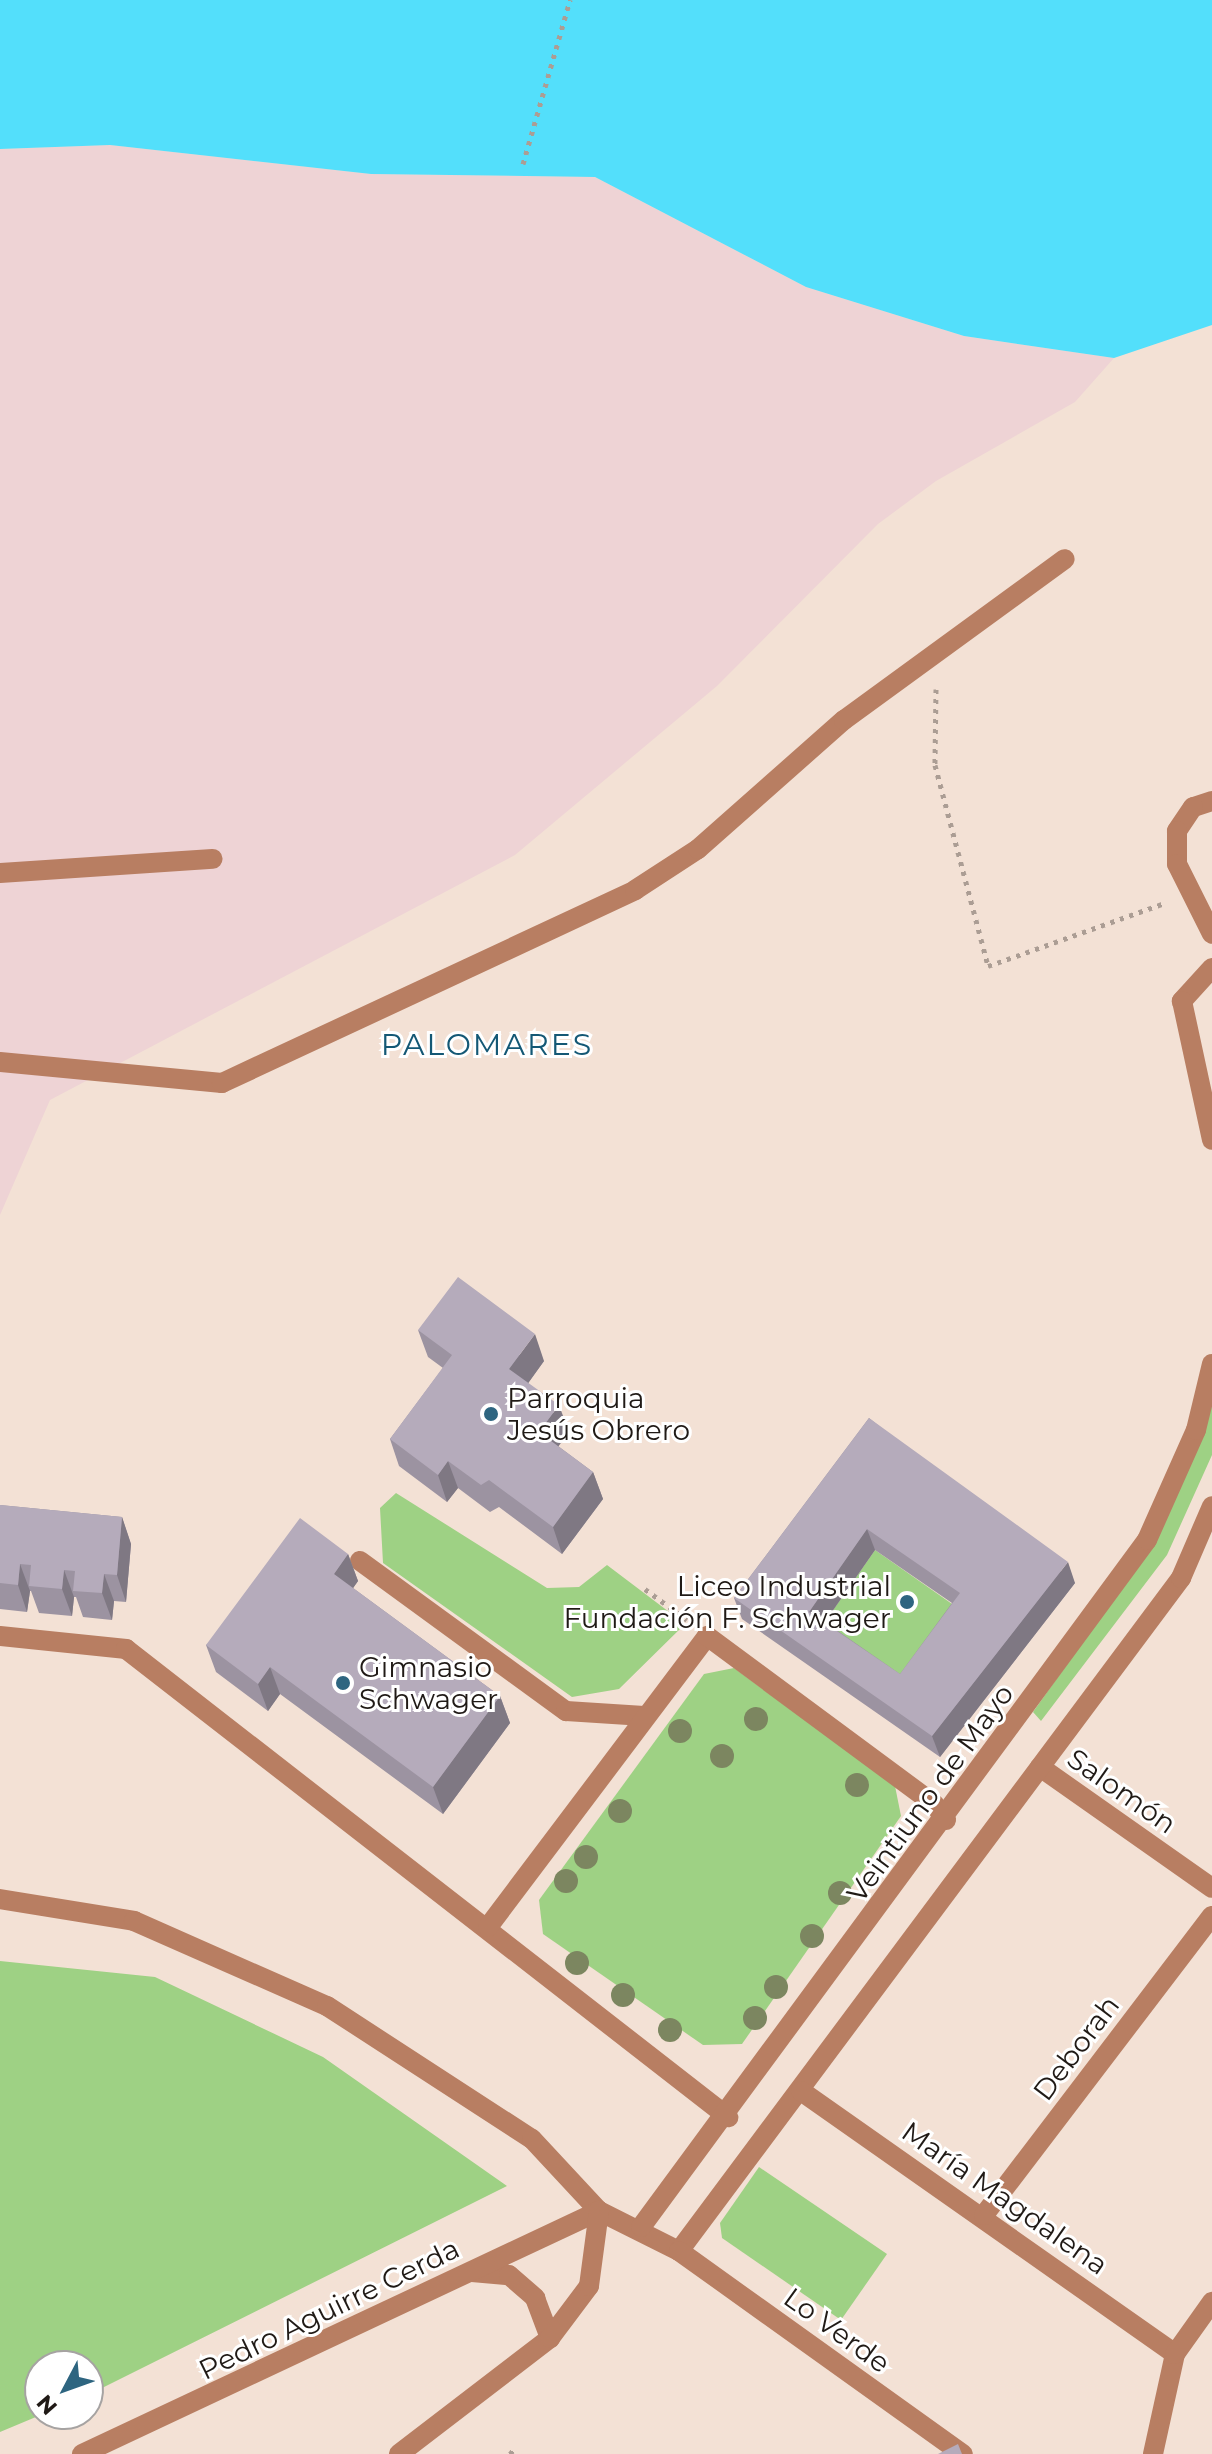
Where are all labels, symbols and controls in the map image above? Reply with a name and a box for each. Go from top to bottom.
district label: PALOMARES [381,1027,593,1063]
place label: Parroquia Jesús Obrero [507,1381,690,1447]
marker: Parroquia Jesús Obrero [482,1405,500,1423]
place label: Liceo Industrial Fundación F. Schwager [564,1569,891,1635]
marker: Liceo Industrial Fundación F. Schwager [898,1593,916,1611]
place label: Gimnasio Schwager [359,1650,498,1716]
marker: Gimnasio Schwager [334,1674,352,1692]
street label: Veintiuno de Mayo [840,1677,1020,1909]
street label: Salomón [1061,1741,1183,1841]
street label: Deborah [1026,1989,1126,2107]
street label: María Magdalena [896,2114,1114,2282]
street label: Pedro Aguirre Cerda [193,2231,465,2387]
street label: Lo Verde [777,2280,897,2380]
north arrow [24,2350,104,2430]
text: N [31,2389,63,2420]

